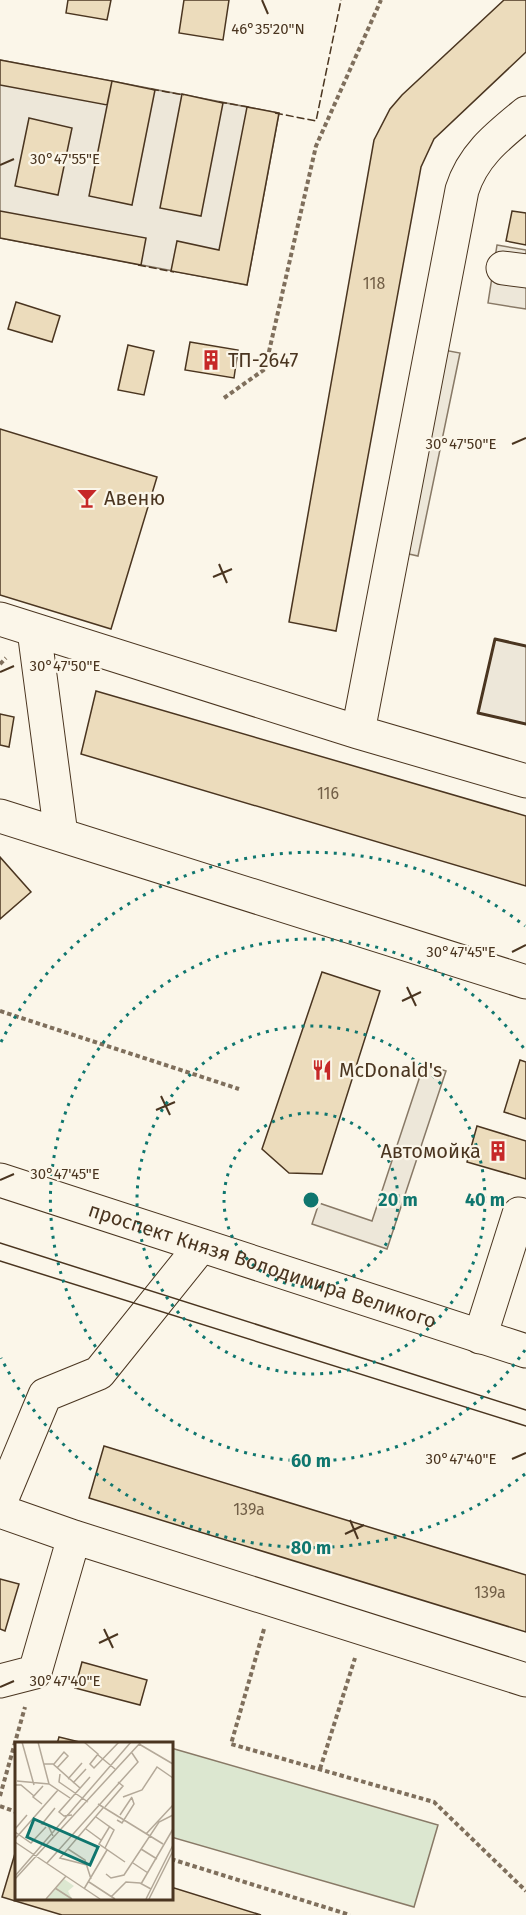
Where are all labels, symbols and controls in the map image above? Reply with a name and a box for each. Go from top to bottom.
text: 46°35'20"N [231,20,305,38]
text: 30°47'55"E [30,150,100,168]
house number: 118 [363,274,385,293]
building icon: ТП-2647 [199,348,223,372]
place label: ТП-2647 [228,348,298,372]
text: 30°47'50"E [425,435,497,453]
bar icon: Авеню [75,486,99,510]
place label: Авеню [104,486,165,510]
text: 30°47'50"E [29,657,101,675]
house number: 116 [317,784,339,803]
text: 30°47'45"E [426,943,496,961]
restaurant icon: McDonald's [310,1058,334,1082]
place label: McDonald's [339,1058,442,1082]
place label: Автомойка [380,1139,481,1163]
building icon: Автомойка [486,1139,510,1163]
text: 30°47'45"E [30,1165,100,1183]
text: 20 m [378,1189,418,1211]
text: 40 m [465,1189,505,1211]
centre of rings [301,1190,321,1210]
street label: проспект Князя Володимира Великого [85,1198,440,1333]
text: 60 m [291,1450,331,1472]
text: 30°47'40"E [425,1450,497,1468]
house number: 139а [233,1500,265,1519]
text: 80 m [291,1537,331,1559]
house number: 139а [474,1583,506,1602]
text: 30°47'40"E [29,1672,101,1690]
inset map [15,1742,172,1900]

